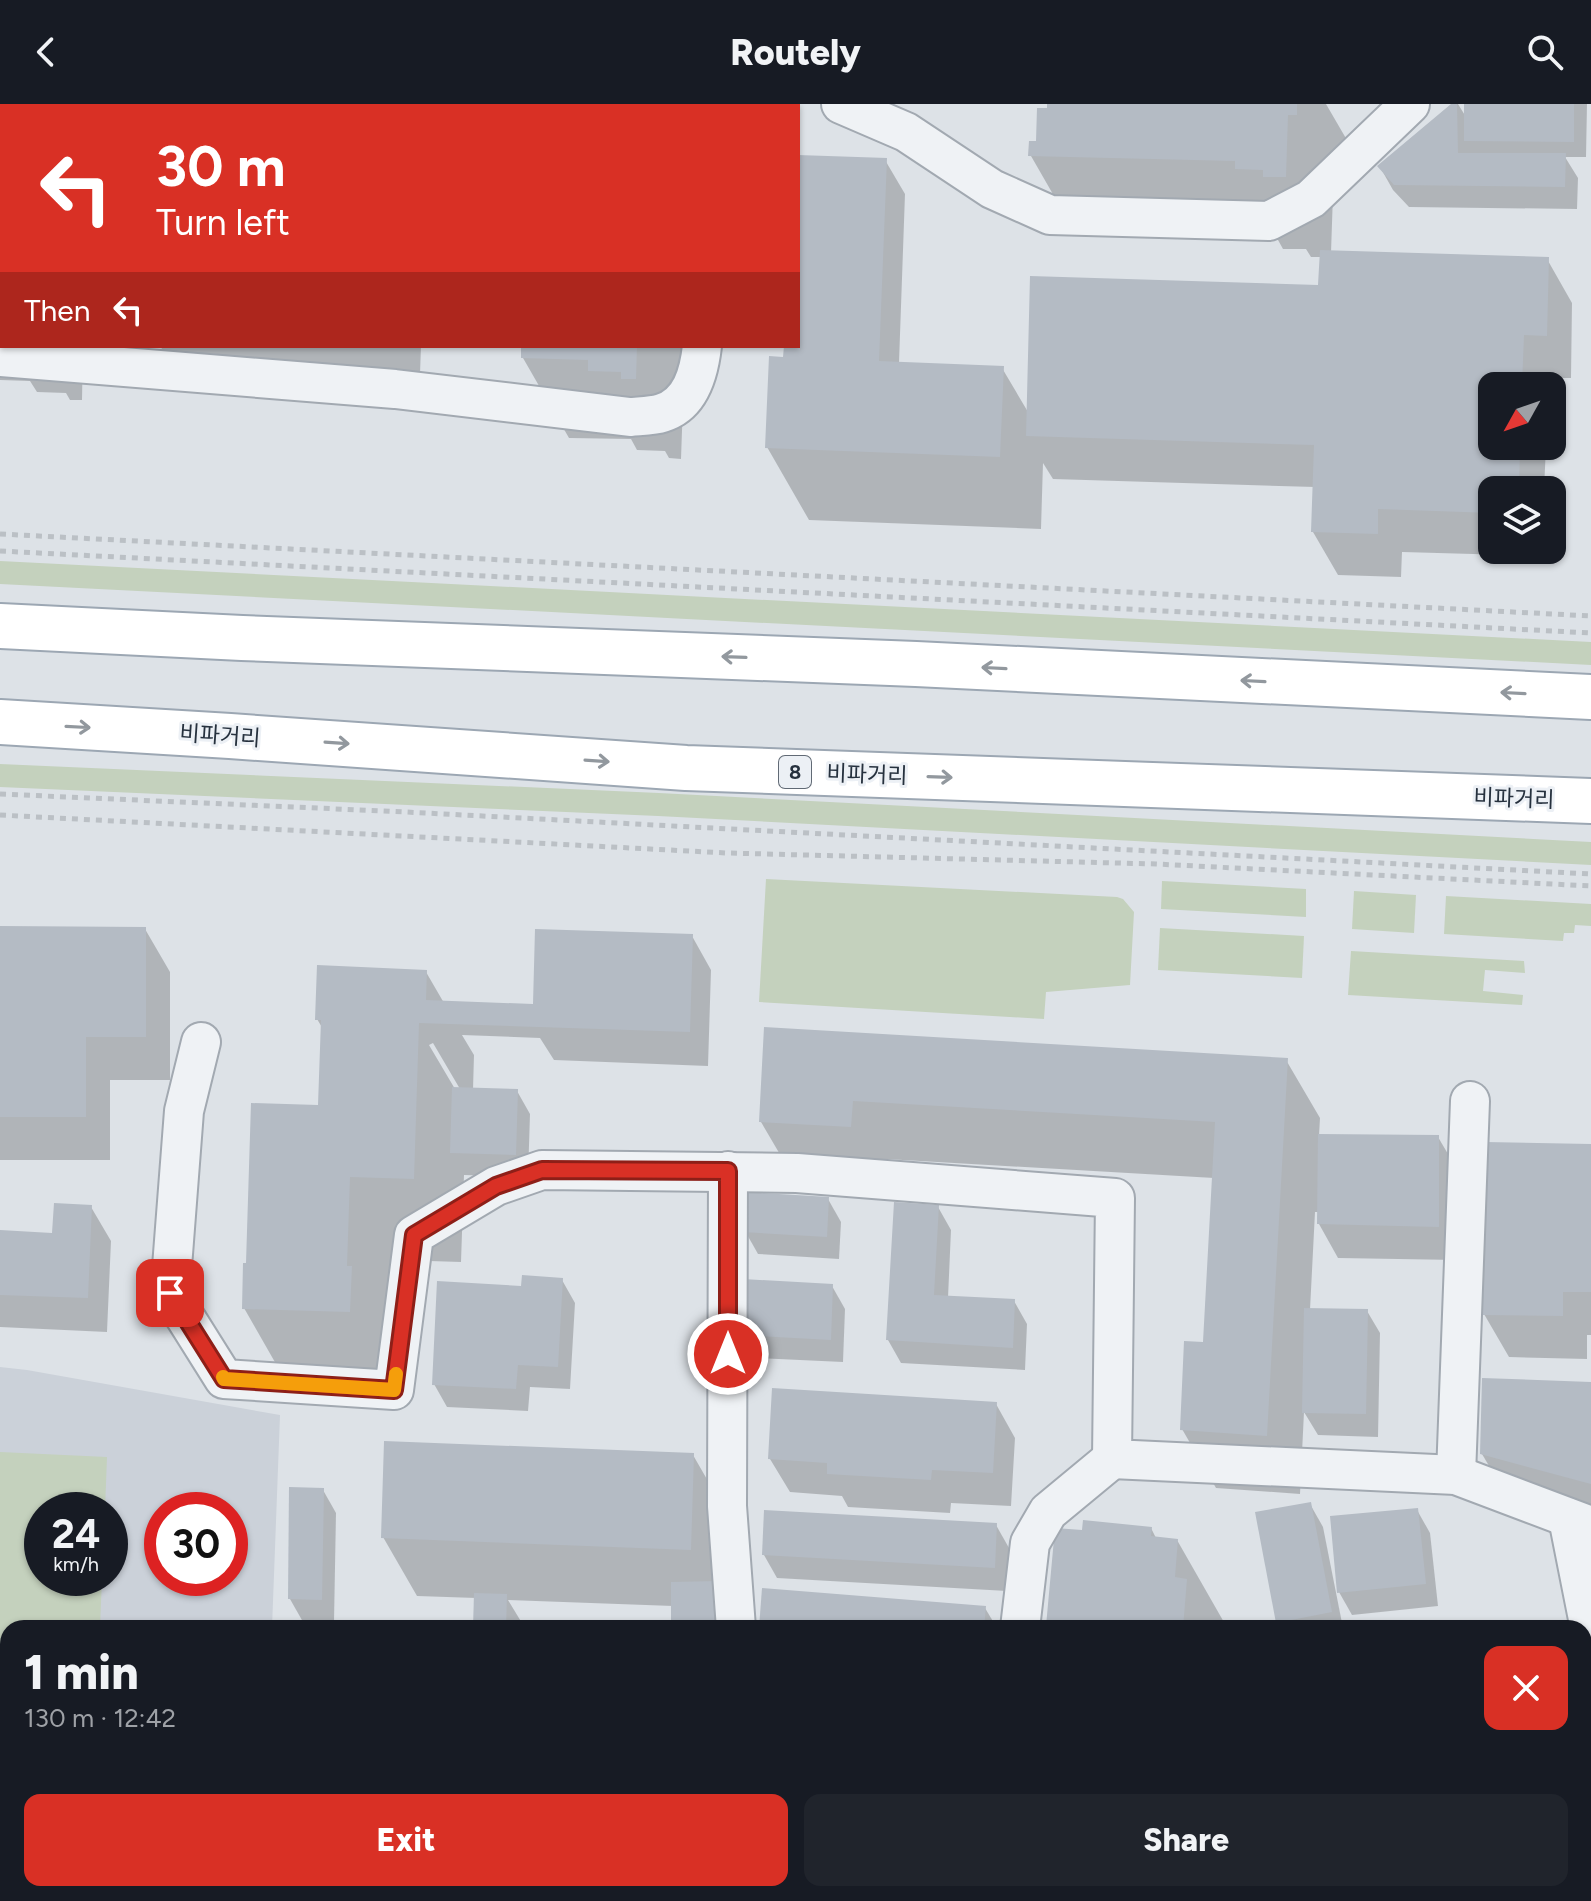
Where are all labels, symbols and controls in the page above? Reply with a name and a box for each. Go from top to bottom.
icon: back [24,30,68,74]
icon: search [1523,30,1567,74]
text: Routely [730,31,861,74]
text: 30 m [156,133,286,200]
icon: left [24,136,128,240]
text: Turn left [156,201,290,244]
icon: left [106,288,150,332]
text: Then [24,292,90,329]
north arrow [1478,372,1566,460]
map controls [1478,372,1566,564]
button: layers [1478,476,1566,564]
one-way arrow [721,650,748,665]
one-way arrow [981,660,1008,675]
one-way arrow [1240,673,1267,688]
one-way arrow [1500,686,1527,701]
street label: 비파거리 [179,719,261,752]
one-way arrow [64,720,91,735]
one-way arrow [323,736,350,751]
one-way arrow [583,754,610,769]
road number: 8 [779,756,811,788]
street label: 비파거리 [826,760,908,789]
one-way arrow [926,770,953,785]
street label: 비파거리 [1473,784,1555,813]
pin [136,1259,204,1327]
icon: arrive [148,1271,192,1315]
position arrow [686,1312,770,1396]
speed limit sign: 30 [144,1492,248,1596]
text: 24 [52,1510,100,1558]
text: km/h [53,1552,99,1576]
text: 1 min [24,1643,139,1701]
button: close [1484,1646,1568,1730]
text: 130 m · 12:42 [24,1702,176,1734]
button: Exit [24,1794,788,1886]
button: Share [804,1794,1568,1886]

